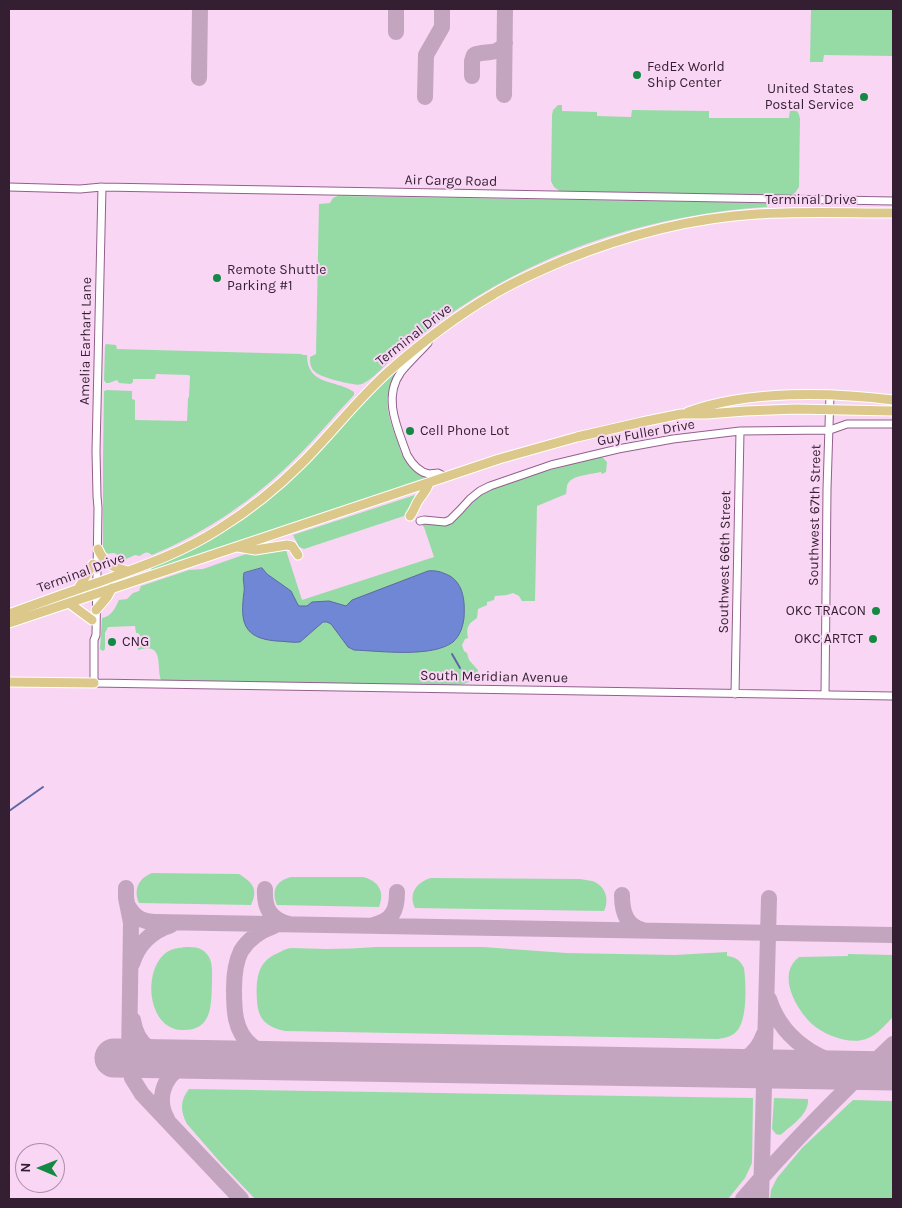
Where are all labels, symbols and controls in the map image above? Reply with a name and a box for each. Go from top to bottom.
place label: FedEx World Ship Center [647,59,725,92]
marker: FedEx World Ship Center [631,69,643,81]
place label: United States Postal Service [765,81,854,114]
marker: United States Postal Service [858,91,870,103]
street label: Air Cargo Road [404,172,498,190]
street label: Terminal Drive [765,192,857,208]
place label: Remote Shuttle Parking #1 [227,262,326,294]
marker: Remote Shuttle Parking #1 [211,272,223,284]
street label: Amelia Earhart Lane [76,277,96,405]
street label: Terminal Drive [373,300,455,370]
street label: Guy Fuller Drive [596,416,696,450]
place label: Cell Phone Lot [420,423,509,439]
marker: Cell Phone Lot [404,425,416,437]
street label: Southwest 67th Street [805,444,825,586]
street label: Southwest 66th Street [715,490,735,634]
street label: Terminal Drive [35,549,127,597]
place label: OKC TRACON [786,603,866,619]
marker: OKC TRACON [870,605,882,617]
place label: OKC ARTCT [794,631,863,647]
marker: OKC ARTCT [867,633,879,645]
place label: CNG [122,634,149,650]
marker: CNG [106,636,118,648]
street label: South Meridian Avenue [420,667,568,687]
north arrow [15,1143,65,1193]
text: N [17,1163,34,1173]

